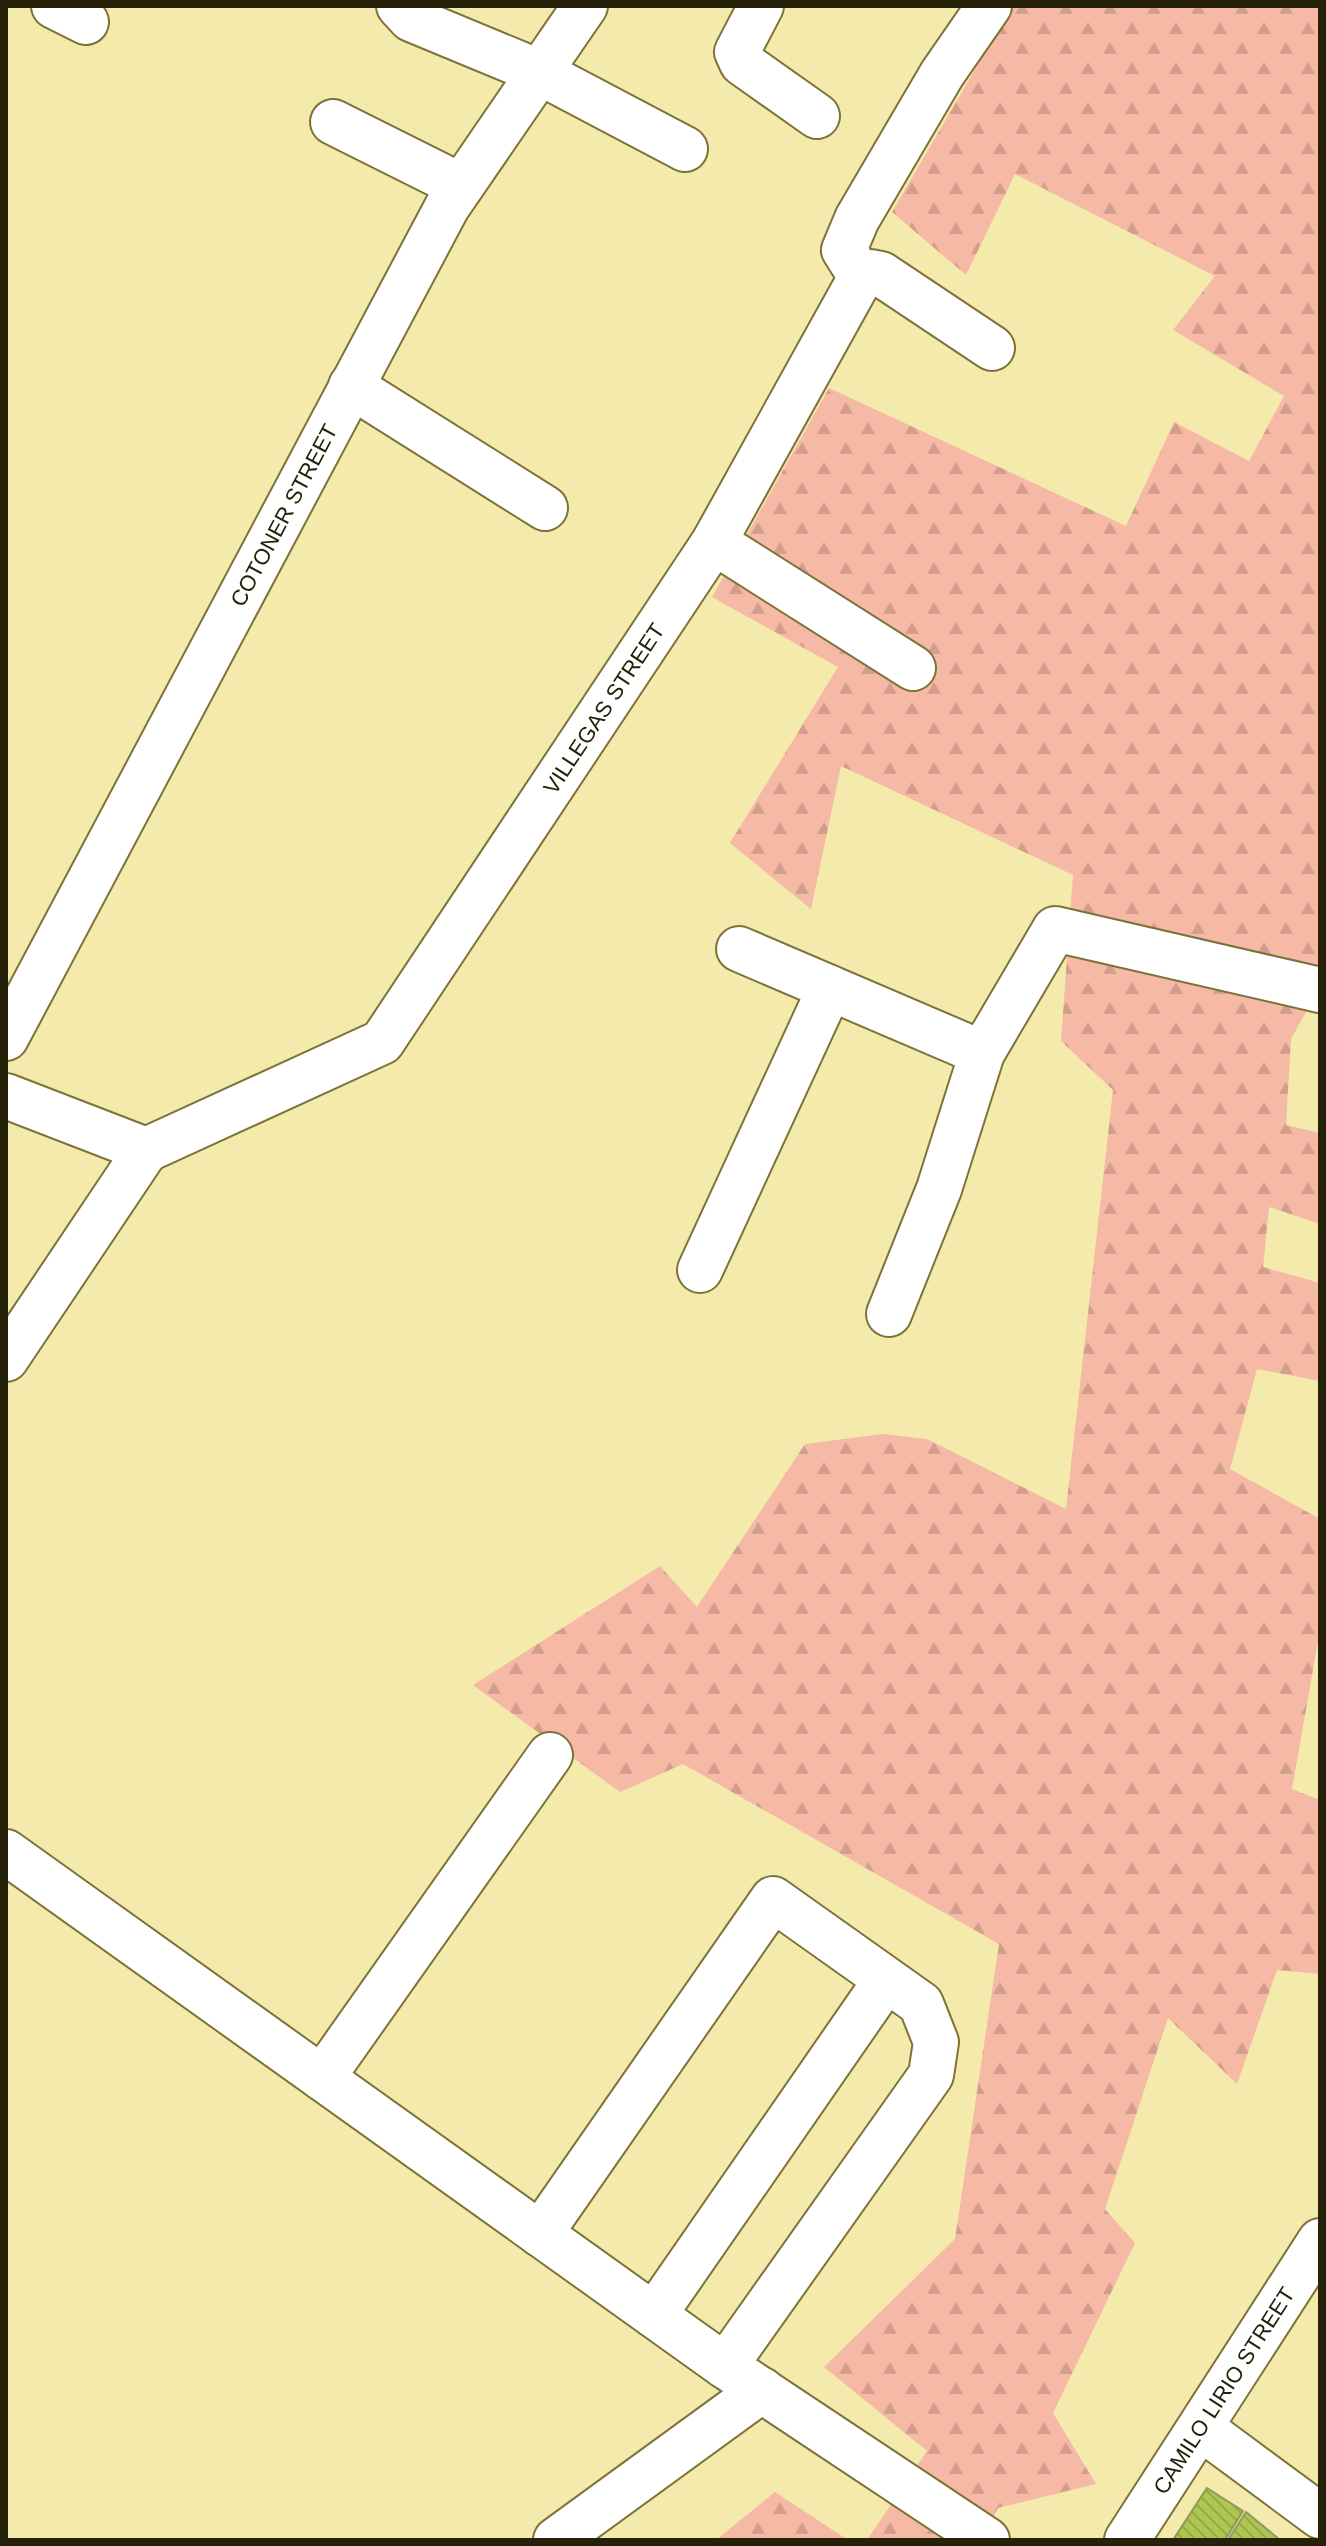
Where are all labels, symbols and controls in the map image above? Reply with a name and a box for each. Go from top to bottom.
street label: COTONER STREET [225,420,342,610]
street label: VILLEGAS STREET [538,618,669,798]
street label: CAMILO LIRIO STREET [1148,2282,1299,2498]

